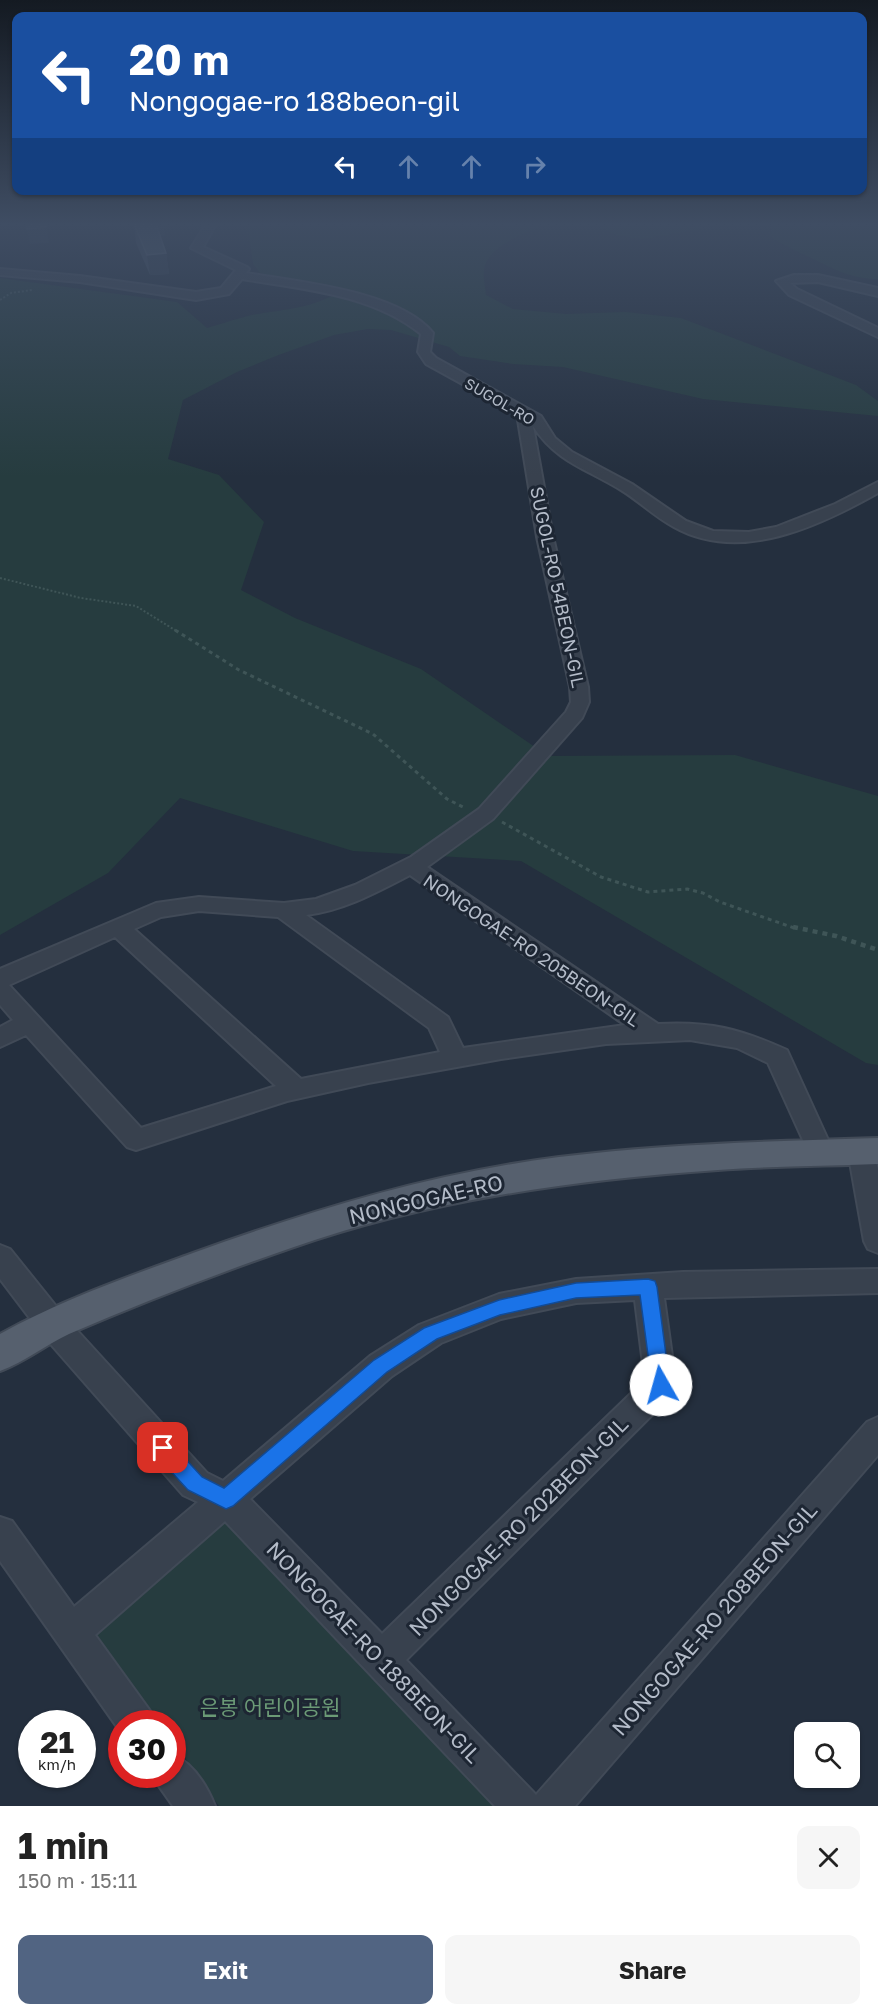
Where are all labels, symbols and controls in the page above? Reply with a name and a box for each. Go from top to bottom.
text: 20 m [129,34,229,84]
icon: left [30,36,108,114]
text: Nongogae-ro 188beon-gil [129,85,460,117]
icon: left [329,150,362,183]
icon: ahead [392,150,425,183]
icon: ahead [455,150,488,183]
icon: right [518,150,551,183]
street label: SUGOL-RO [462,374,538,428]
street label: SUGOL-RO 54BEON-GIL [526,485,590,689]
street label: NONGOGAE-RO 205BEON-GIL [420,869,644,1031]
street label: NONGOGAE-RO [347,1169,505,1229]
position arrow [629,1353,693,1417]
street label: NONGOGAE-RO 202BEON-GIL [403,1411,633,1641]
pin [137,1422,188,1473]
icon: arrive [146,1431,179,1464]
street label: NONGOGAE-RO 208BEON-GIL [606,1497,822,1741]
street label: NONGOGAE-RO 188BEON-GIL [261,1536,487,1768]
park label: 은봉 어린이공원 [200,1694,340,1720]
speed limit sign: 30 [108,1710,186,1788]
map controls [794,1722,860,1788]
button: search [794,1722,860,1788]
text: 21 [40,1724,74,1760]
text: km/h [38,1755,76,1773]
text: 1 min [18,1824,109,1867]
button: close [797,1826,860,1889]
text: 150 m · 15:11 [18,1868,137,1892]
button: Exit [18,1935,433,2004]
button: Share [445,1935,860,2004]

